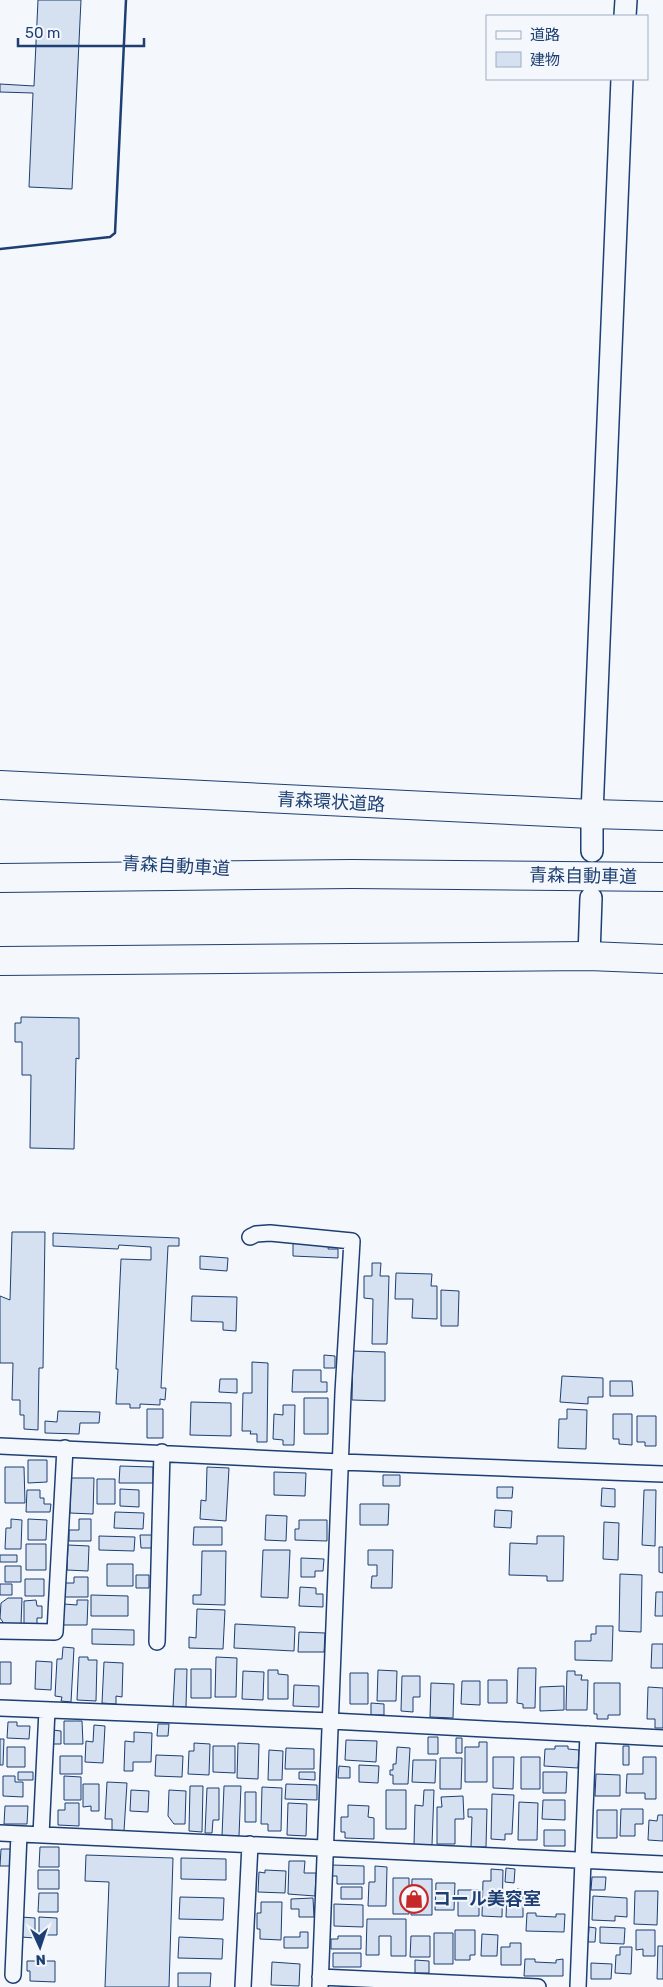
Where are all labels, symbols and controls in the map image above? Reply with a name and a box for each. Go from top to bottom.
scale bar [18,15,144,47]
legend [486,15,648,80]
text: 50 m [25,24,60,42]
text: 道路 [530,26,560,44]
text: 建物 [530,51,560,69]
street label: 青森環状道路 [276,788,386,816]
street label: 青森自動車道 [121,852,231,880]
street label: 青森自動車道 [529,864,637,888]
shop icon: コール美容室 [399,1884,429,1914]
place label: コール美容室 [433,1888,541,1910]
north arrow [15,1922,65,1972]
text: N [35,1951,46,1968]

